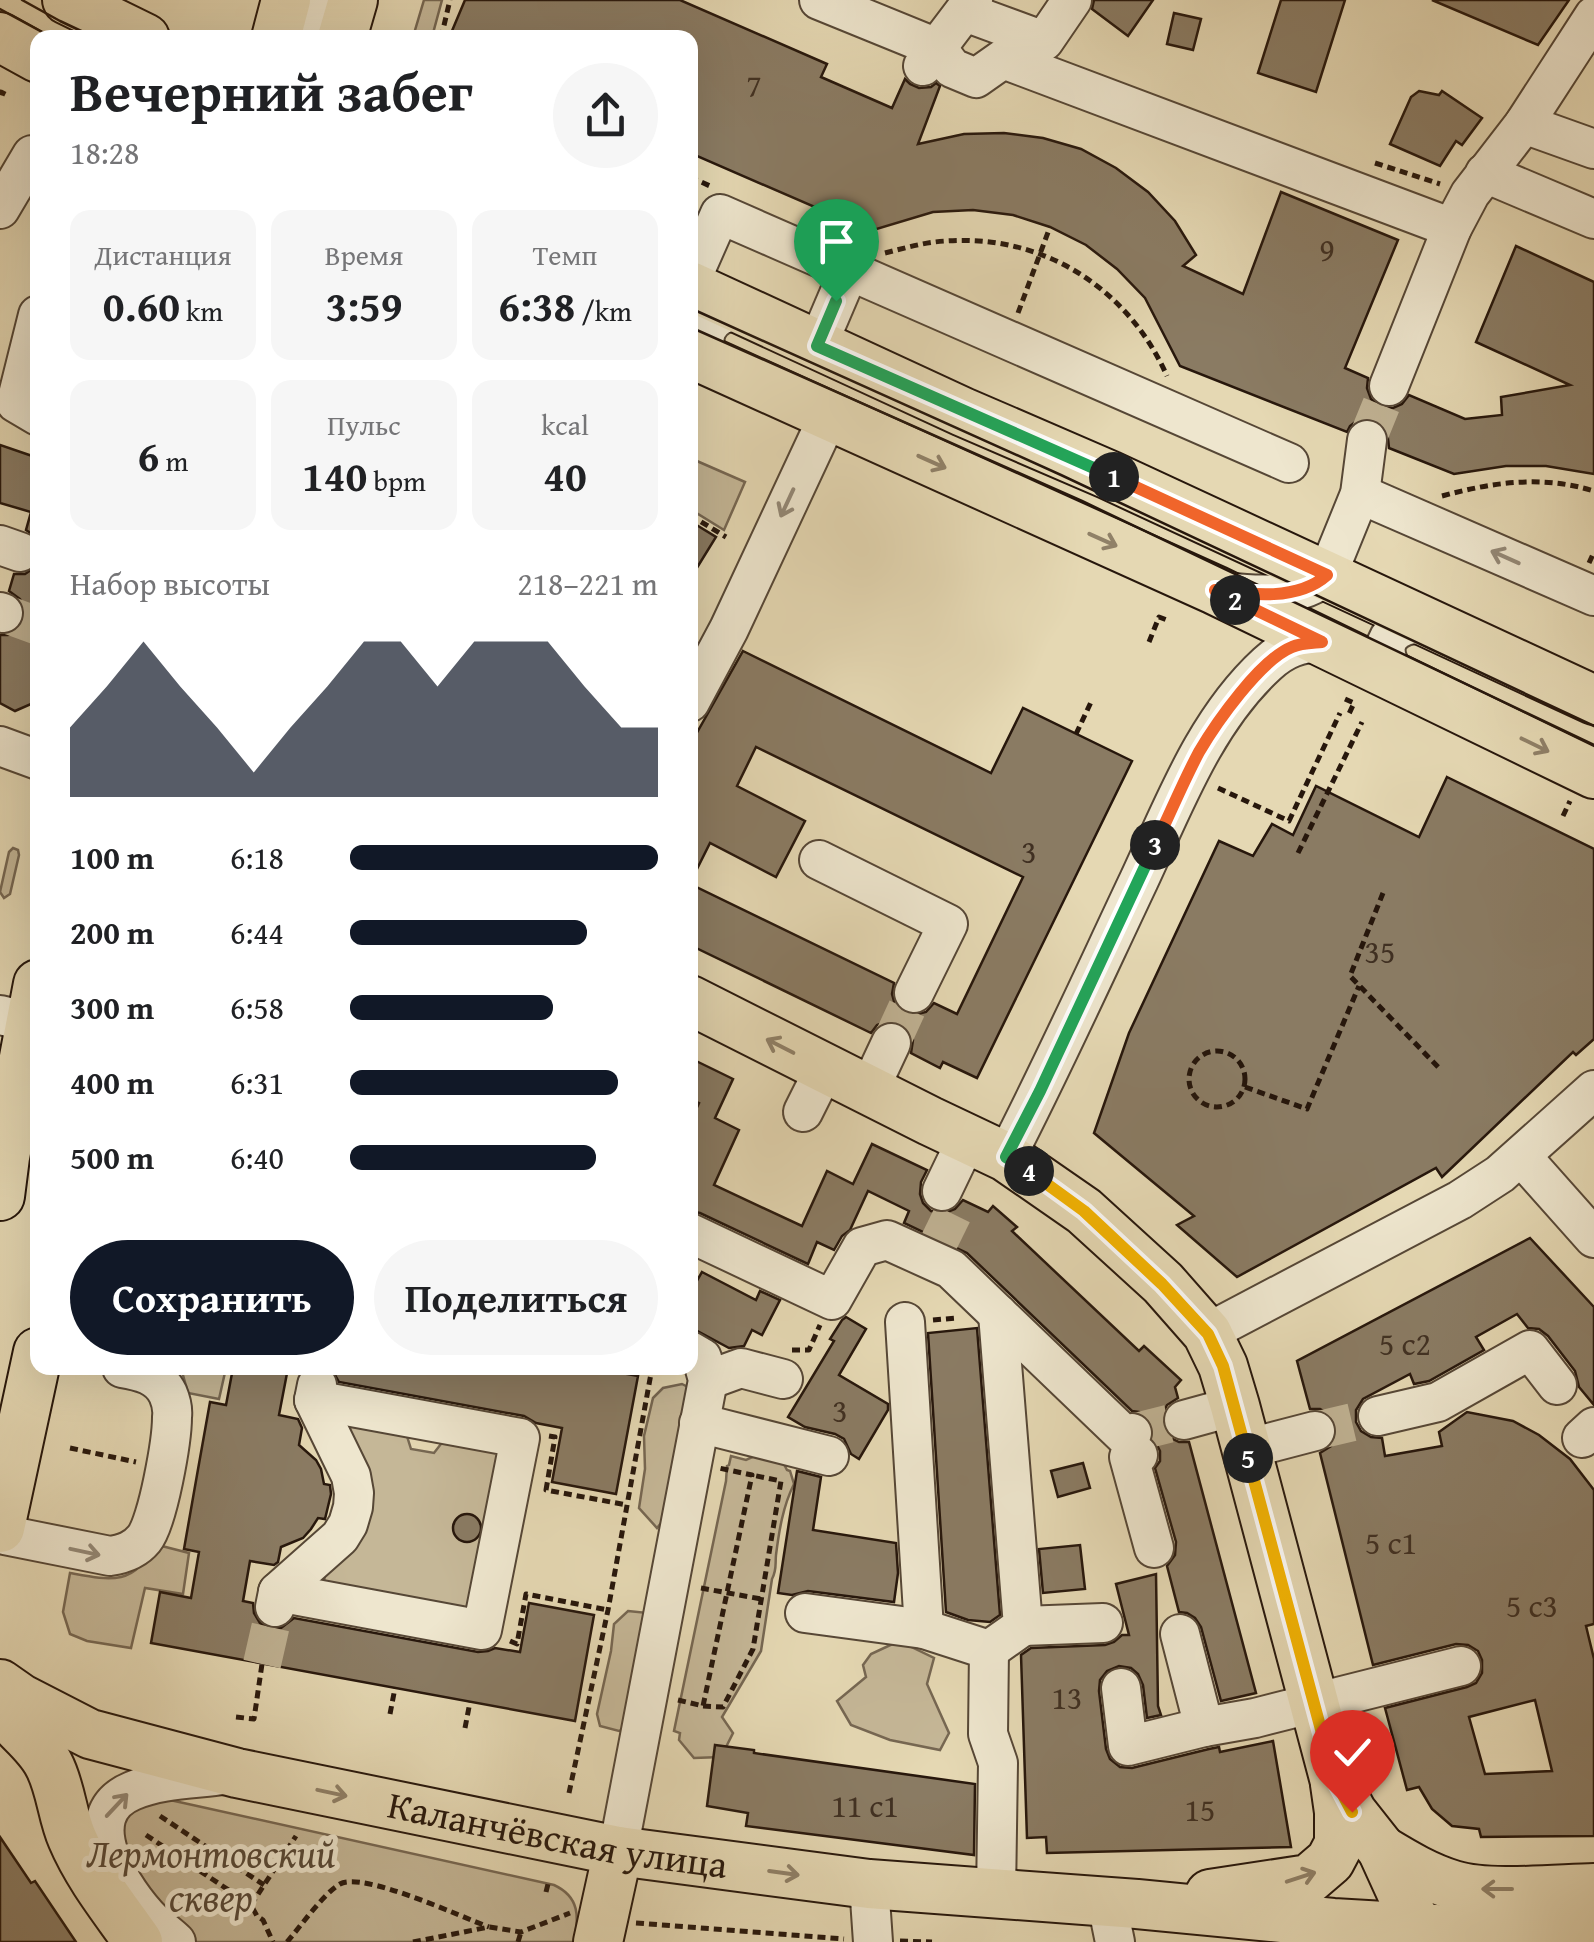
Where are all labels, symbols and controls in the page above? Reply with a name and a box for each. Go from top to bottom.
text: Вечерний забег [70,51,473,131]
house number: 7 [746,62,762,109]
button: share [553,63,658,168]
text: 18:28 [70,129,139,176]
pin [794,199,879,302]
icon: arrive [809,214,864,269]
house number: 9 [1319,226,1335,273]
text: Дистанция [95,234,231,275]
text: Время [325,234,403,275]
text: Темп [533,234,597,275]
text: 0.60 [103,275,180,336]
text: 3:59 [325,275,403,336]
text: 6:38 [498,275,575,336]
text: km [180,290,223,331]
text: /km [575,290,632,331]
text: Пульс [327,404,401,445]
text: kcal [541,404,589,445]
text: 6 [138,425,159,486]
text: m [159,440,188,481]
text: 140 [302,445,367,506]
text: 40 [543,445,587,506]
pin: 1 [1089,452,1139,502]
one-way arrow [916,454,947,472]
text: 1 [1107,456,1121,497]
text: bpm [367,460,426,501]
one-way arrow [777,488,796,518]
one-way arrow [1087,531,1117,550]
one-way arrow [1490,547,1521,565]
text: Набор высоты [70,560,270,607]
text: 218–221 m [517,560,658,607]
pin: 2 [1210,575,1260,625]
text: 2 [1228,579,1242,620]
one-way arrow [1519,736,1549,755]
pin: 3 [1130,820,1180,870]
text: 3 [1148,824,1162,865]
house number: 3 [1021,828,1037,875]
text: 100 m [70,834,154,881]
text: 6:18 [230,834,284,881]
text: 200 m [70,909,154,956]
text: 6:44 [230,909,284,956]
house number: 35 [1365,928,1395,975]
text: 300 m [70,984,154,1031]
text: 6:58 [230,984,284,1031]
one-way arrow [766,1035,796,1054]
text: 400 m [70,1059,154,1106]
text: 6:31 [230,1059,284,1106]
text: 500 m [70,1134,154,1181]
text: 6:40 [230,1134,284,1181]
pin: 4 [1004,1146,1054,1196]
text: 4 [1022,1150,1036,1191]
button: Сохранить [70,1240,354,1355]
button: Поделиться [374,1240,658,1355]
house number: 5 с2 [1379,1320,1431,1367]
house number: 3 [832,1387,848,1434]
pin: 5 [1223,1433,1273,1483]
text: 5 [1241,1437,1255,1478]
house number: 5 с1 [1365,1519,1417,1566]
one-way arrow [68,1543,100,1562]
house number: 5 с3 [1506,1582,1558,1629]
house number: 13 [1052,1674,1082,1721]
pin [1310,1710,1395,1813]
icon: check [1325,1725,1380,1780]
street label: Каланчёвская улица [383,1776,731,1892]
house number: 11 с1 [831,1782,899,1829]
one-way arrow [315,1785,347,1803]
house number: 15 [1185,1786,1215,1833]
one-way arrow [105,1792,129,1818]
park label: Лермонтовский сквер [86,1825,336,1925]
one-way arrow [767,1864,799,1882]
one-way arrow [1285,1867,1316,1885]
one-way arrow [1481,1880,1513,1899]

